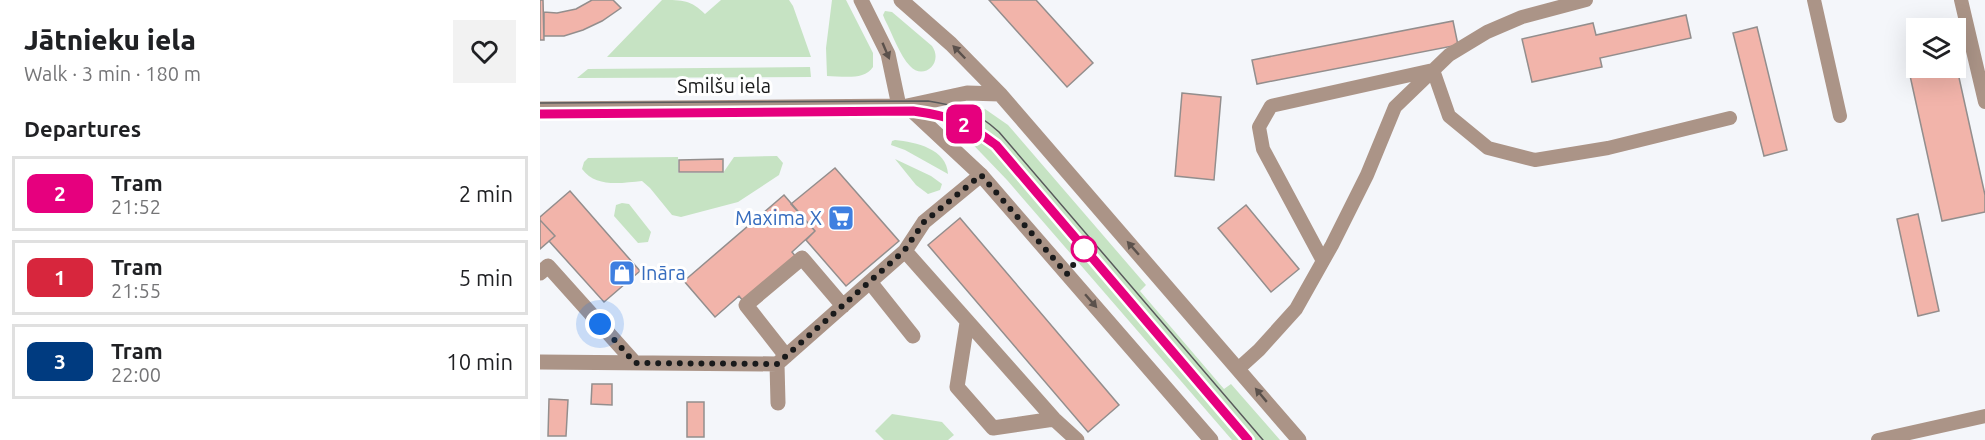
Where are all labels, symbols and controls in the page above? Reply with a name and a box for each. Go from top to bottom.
map controls [1906,18,1966,78]
button: layers [1906,18,1966,78]
button: heart [453,20,516,83]
text: Jātnieku iela [24,24,196,55]
one-way arrow [882,42,891,60]
one-way arrow [952,44,966,59]
text: Walk · 3 min · 180 m [24,62,201,85]
street label: Smilšu iela [677,74,771,97]
line badge: 2 [944,104,984,144]
text: 2 [958,112,970,136]
text: Departures [24,116,141,141]
text: Tram [111,170,163,195]
text: 2 [54,181,66,205]
text: 2 min [459,181,513,206]
text: 21:52 [111,195,161,218]
supermarket icon: Maxima X [826,203,856,233]
place label: Maxima X [735,206,822,229]
unlabelled marker [1071,236,1097,262]
one-way arrow [1127,241,1140,256]
text: Tram [111,254,163,279]
shop icon: Ināra [607,258,637,288]
place label: Ināra [641,261,686,284]
text: 1 [54,265,66,289]
text: 5 min [459,265,513,290]
text: 21:55 [111,279,161,302]
one-way arrow [1084,293,1097,308]
your location [585,309,615,339]
text: Tram [111,338,163,363]
text: 3 [54,349,66,373]
text: 10 min [446,349,513,374]
text: 22:00 [111,363,161,386]
one-way arrow [1255,388,1268,403]

